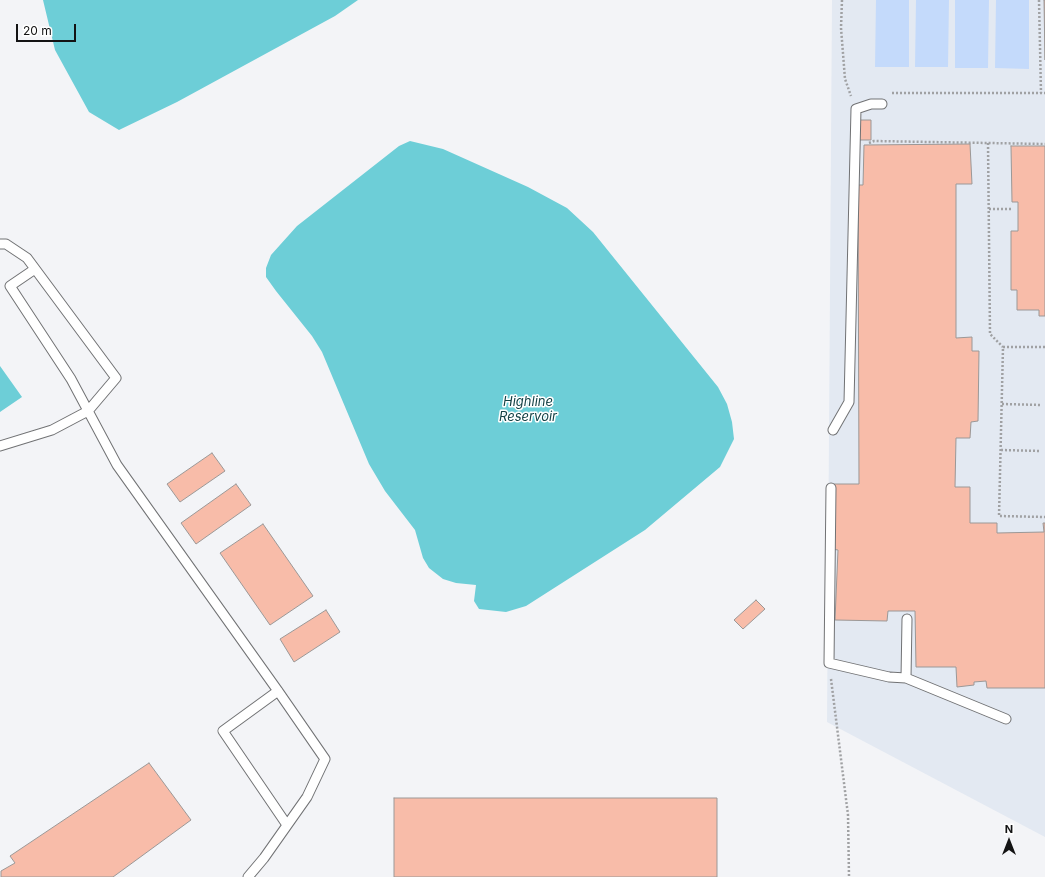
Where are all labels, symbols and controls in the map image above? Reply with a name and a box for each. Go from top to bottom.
scale bar [18,16,78,42]
text: 20 m [23,23,52,38]
water label: Highline Reservoir [499,394,557,425]
north arrow [989,821,1029,861]
text: N [1005,822,1013,836]

